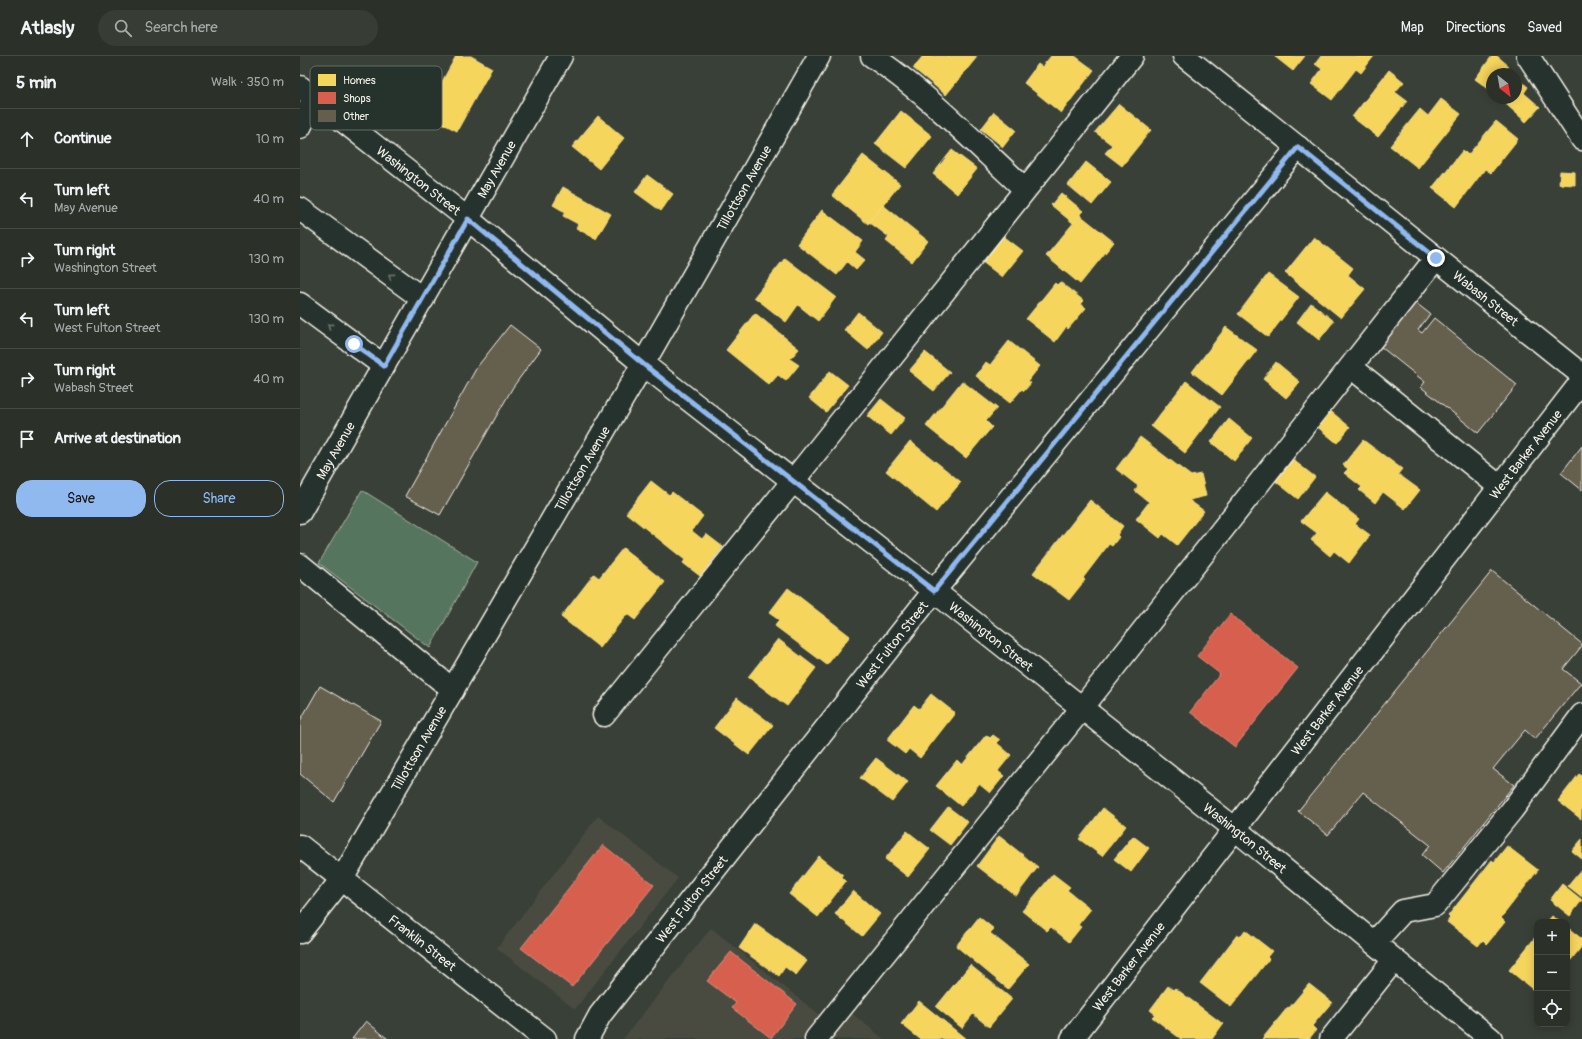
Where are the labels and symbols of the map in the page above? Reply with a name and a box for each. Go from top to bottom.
legend [310,66,442,130]
north arrow [1486,68,1522,104]
text: Homes [343,74,376,87]
text: Shops [343,92,371,105]
text: Other [343,110,369,123]
street label: May Avenue [474,138,520,201]
street label: Tillottson Avenue [714,142,776,234]
street label: Washington Street [373,143,464,220]
route end [1427,249,1445,267]
street label: Wabash Street [1449,268,1522,330]
one-way arrow [388,273,395,281]
one-way arrow [327,324,334,331]
route start [345,335,363,353]
street label: West Barker Avenue [1486,406,1566,503]
street label: May Avenue [313,419,359,483]
street label: Tillottson Avenue [552,423,614,515]
street label: West Fulton Street [853,598,932,692]
street label: Washington Street [945,599,1037,676]
street label: West Barker Avenue [1288,662,1368,759]
street label: Tillottson Avenue [388,703,451,794]
street label: Washington Street [1199,800,1290,877]
street label: West Fulton Street [653,852,732,946]
street label: Franklin Street [385,912,460,975]
street label: West Barker Avenue [1089,919,1169,1015]

